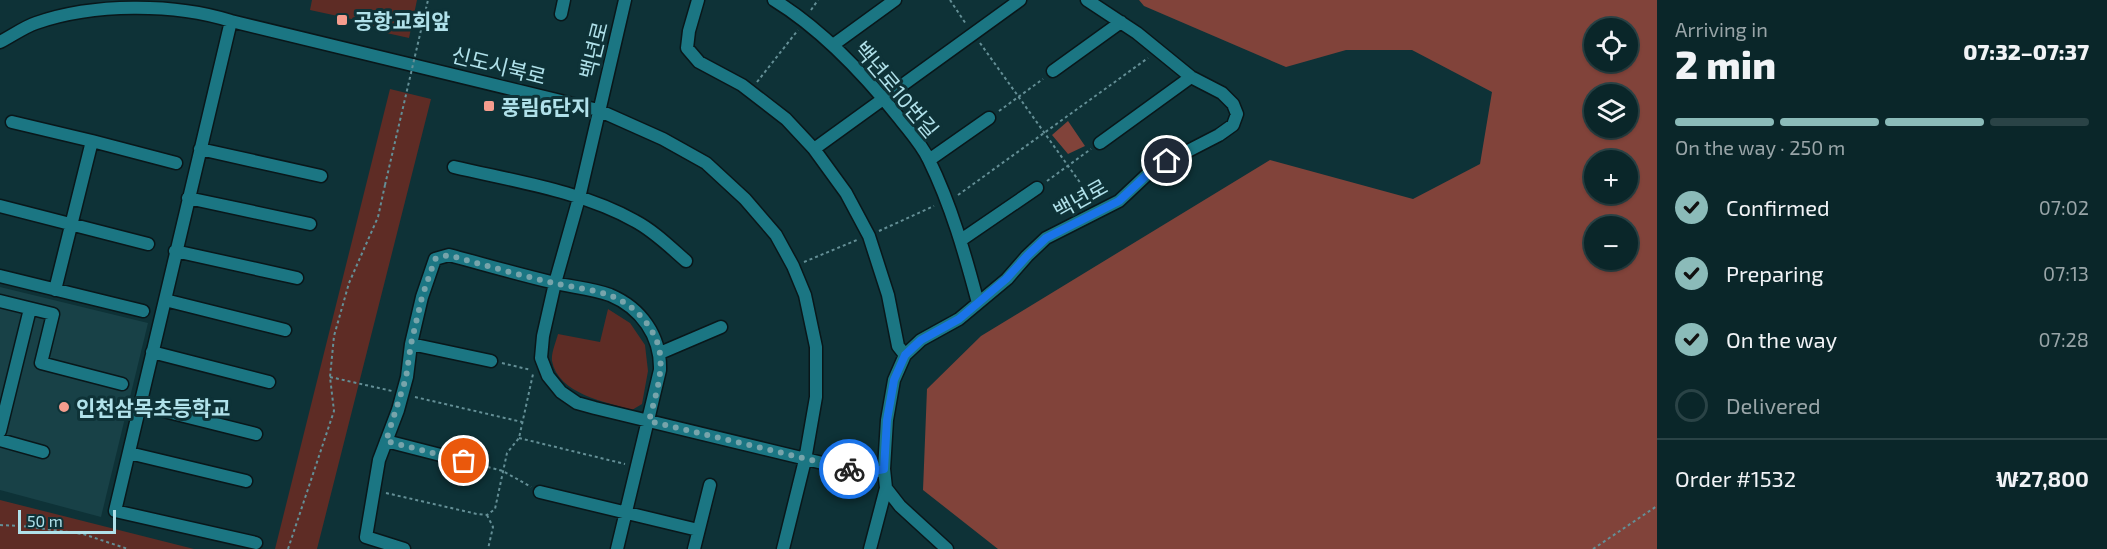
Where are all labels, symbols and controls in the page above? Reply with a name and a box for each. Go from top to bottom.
place label: 공항교회앞 [354,8,451,33]
marker: 공항교회앞 [335,13,349,27]
text: Arriving in [1675,17,1768,41]
map controls [1584,18,1638,270]
button: locate [1584,18,1638,72]
street label: 백년로 [574,19,612,81]
street label: 백년로10번길 [850,36,944,142]
text: 07:32–07:37 [1963,38,2089,64]
text: 2 min [1675,40,1776,87]
street label: 신도시북로 [449,41,549,89]
button: layers [1584,84,1638,138]
place label: 풍림6단지 [501,94,591,119]
marker: 풍림6단지 [482,99,496,113]
pin [1141,135,1192,186]
text: On the way · 250 m [1675,135,1845,159]
icon: home [1150,144,1183,177]
button: + [1584,150,1638,204]
street label: 백년로 [1049,173,1111,223]
icon: check [1675,191,1708,224]
text: Confirmed [1726,194,1830,220]
text: 07:02 [2039,195,2089,219]
button: − [1584,216,1638,270]
icon: check [1675,257,1708,290]
text: Preparing [1726,260,1824,286]
text: 07:13 [2043,261,2089,285]
icon: check [1675,323,1708,356]
text: On the way [1726,326,1837,352]
text: 07:28 [2039,327,2089,351]
text: Delivered [1726,392,1821,418]
place label: 인천삼목초등학교 [76,395,231,420]
marker: 인천삼목초등학교 [57,400,71,414]
pin [438,435,489,486]
courier [819,439,879,499]
icon: bag [447,444,480,477]
icon: bike [833,453,866,486]
text: Order #1532 [1675,465,1796,491]
text: ₩27,800 [1996,465,2089,491]
scale bar [18,507,116,534]
text: 50 m [27,511,63,530]

